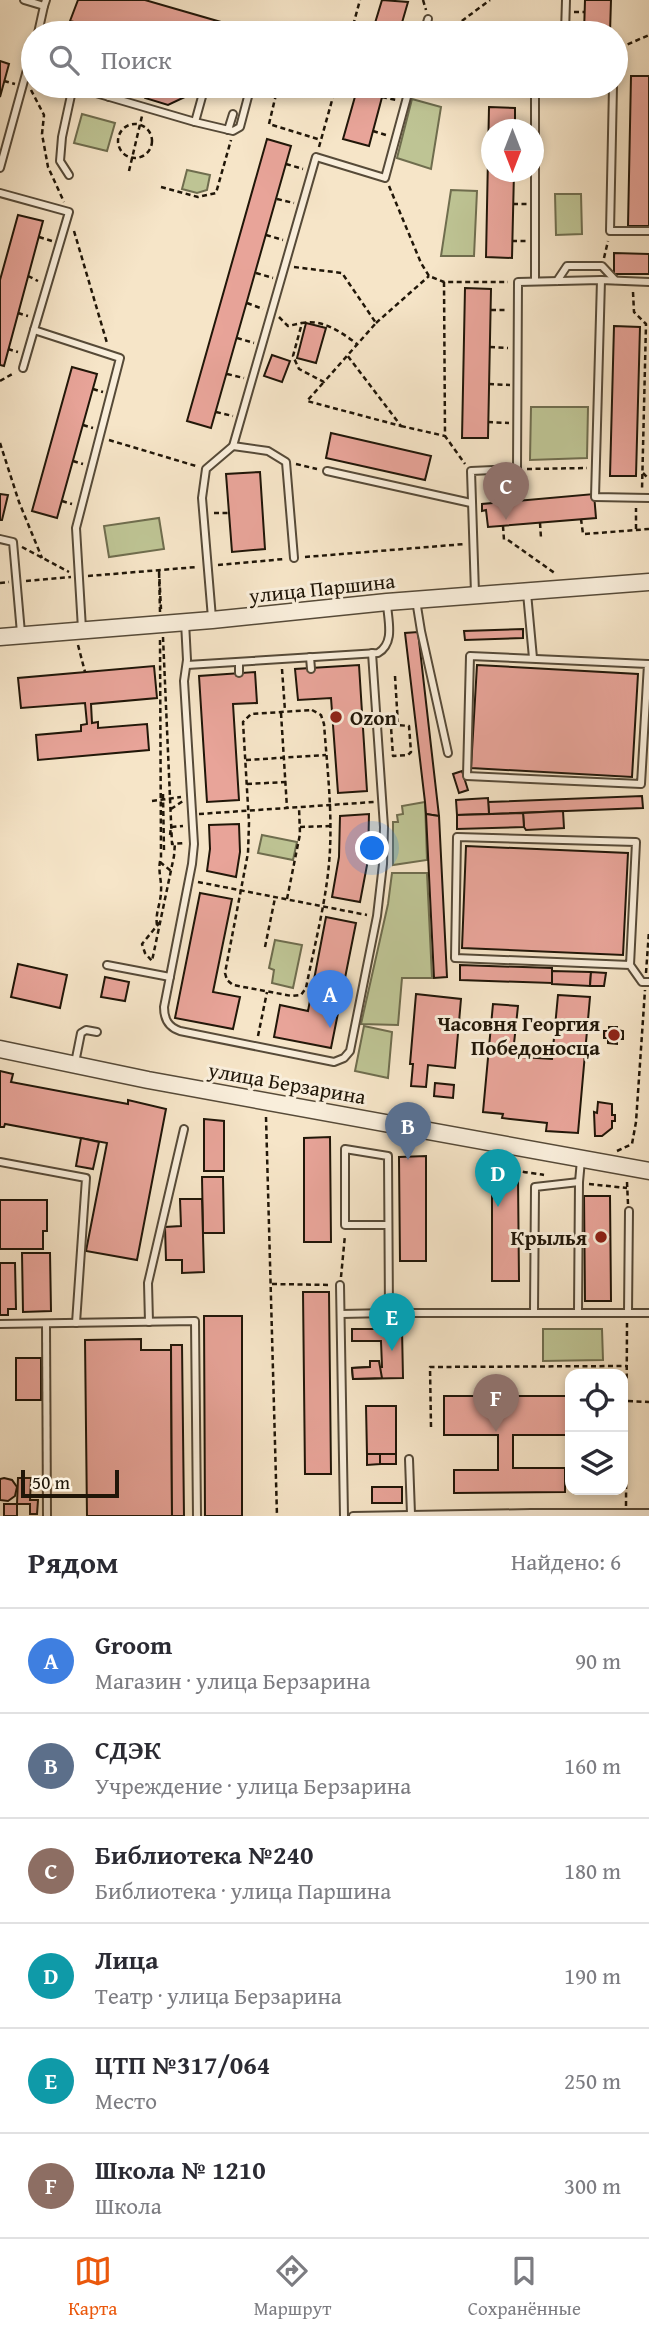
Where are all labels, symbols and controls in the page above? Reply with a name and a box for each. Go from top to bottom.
search box [21,21,628,98]
text: Поиск [101,40,172,79]
icon: search [45,41,83,79]
north arrow [481,119,544,182]
pin: C [483,462,529,520]
street label: улица Паршина [246,565,397,611]
place label: Ozon [350,702,397,733]
marker: Ozon [328,709,344,725]
your location [355,831,389,865]
pin: A [307,970,353,1028]
place label: Часовня Георгия Победоносца [437,1008,600,1063]
marker: Часовня Георгия Победоносца [606,1027,622,1043]
street label: улица Берзарина [205,1054,368,1112]
pin: B [385,1102,431,1160]
pin: D [475,1149,521,1207]
place label: Крылья [510,1222,587,1253]
marker: Крылья [593,1229,609,1245]
pin: E [369,1293,415,1351]
map controls [565,1369,628,1495]
button: locate [565,1369,628,1432]
pin: F [473,1374,519,1432]
button: layers [565,1432,628,1495]
scale bar [21,1467,119,1499]
text: 50 m [32,1468,70,1496]
text: Рядом [28,1540,119,1584]
text: Найдено: 6 [511,1545,621,1578]
text: Groom [95,1625,172,1664]
text: A [44,1644,58,1677]
text: 90 m [575,1644,621,1677]
text: Магазин · улица Берзарина [95,1664,370,1697]
text: СДЭК [95,1730,161,1769]
text: B [44,1749,58,1782]
text: 160 m [564,1749,621,1782]
text: Учреждение · улица Берзарина [95,1769,411,1802]
text: Библиотека №240 [95,1835,314,1874]
text: C [44,1854,58,1887]
text: 180 m [564,1854,621,1887]
text: Библиотека · улица Паршина [95,1874,391,1907]
text: Лица [95,1940,159,1979]
text: D [44,1959,58,1992]
text: 190 m [564,1959,621,1992]
text: Театр · улица Берзарина [95,1979,342,2012]
text: ЦТП №317/064 [95,2045,270,2084]
text: E [45,2064,57,2097]
text: 250 m [564,2064,621,2097]
text: Место [95,2084,157,2117]
text: Школа № 1210 [95,2150,266,2189]
text: F [45,2169,57,2202]
text: 300 m [564,2169,621,2202]
text: Школа [95,2189,162,2222]
tab: Карта [68,2252,117,2322]
tab: Маршрут [254,2252,331,2322]
tab: Сохранённые [468,2252,581,2322]

